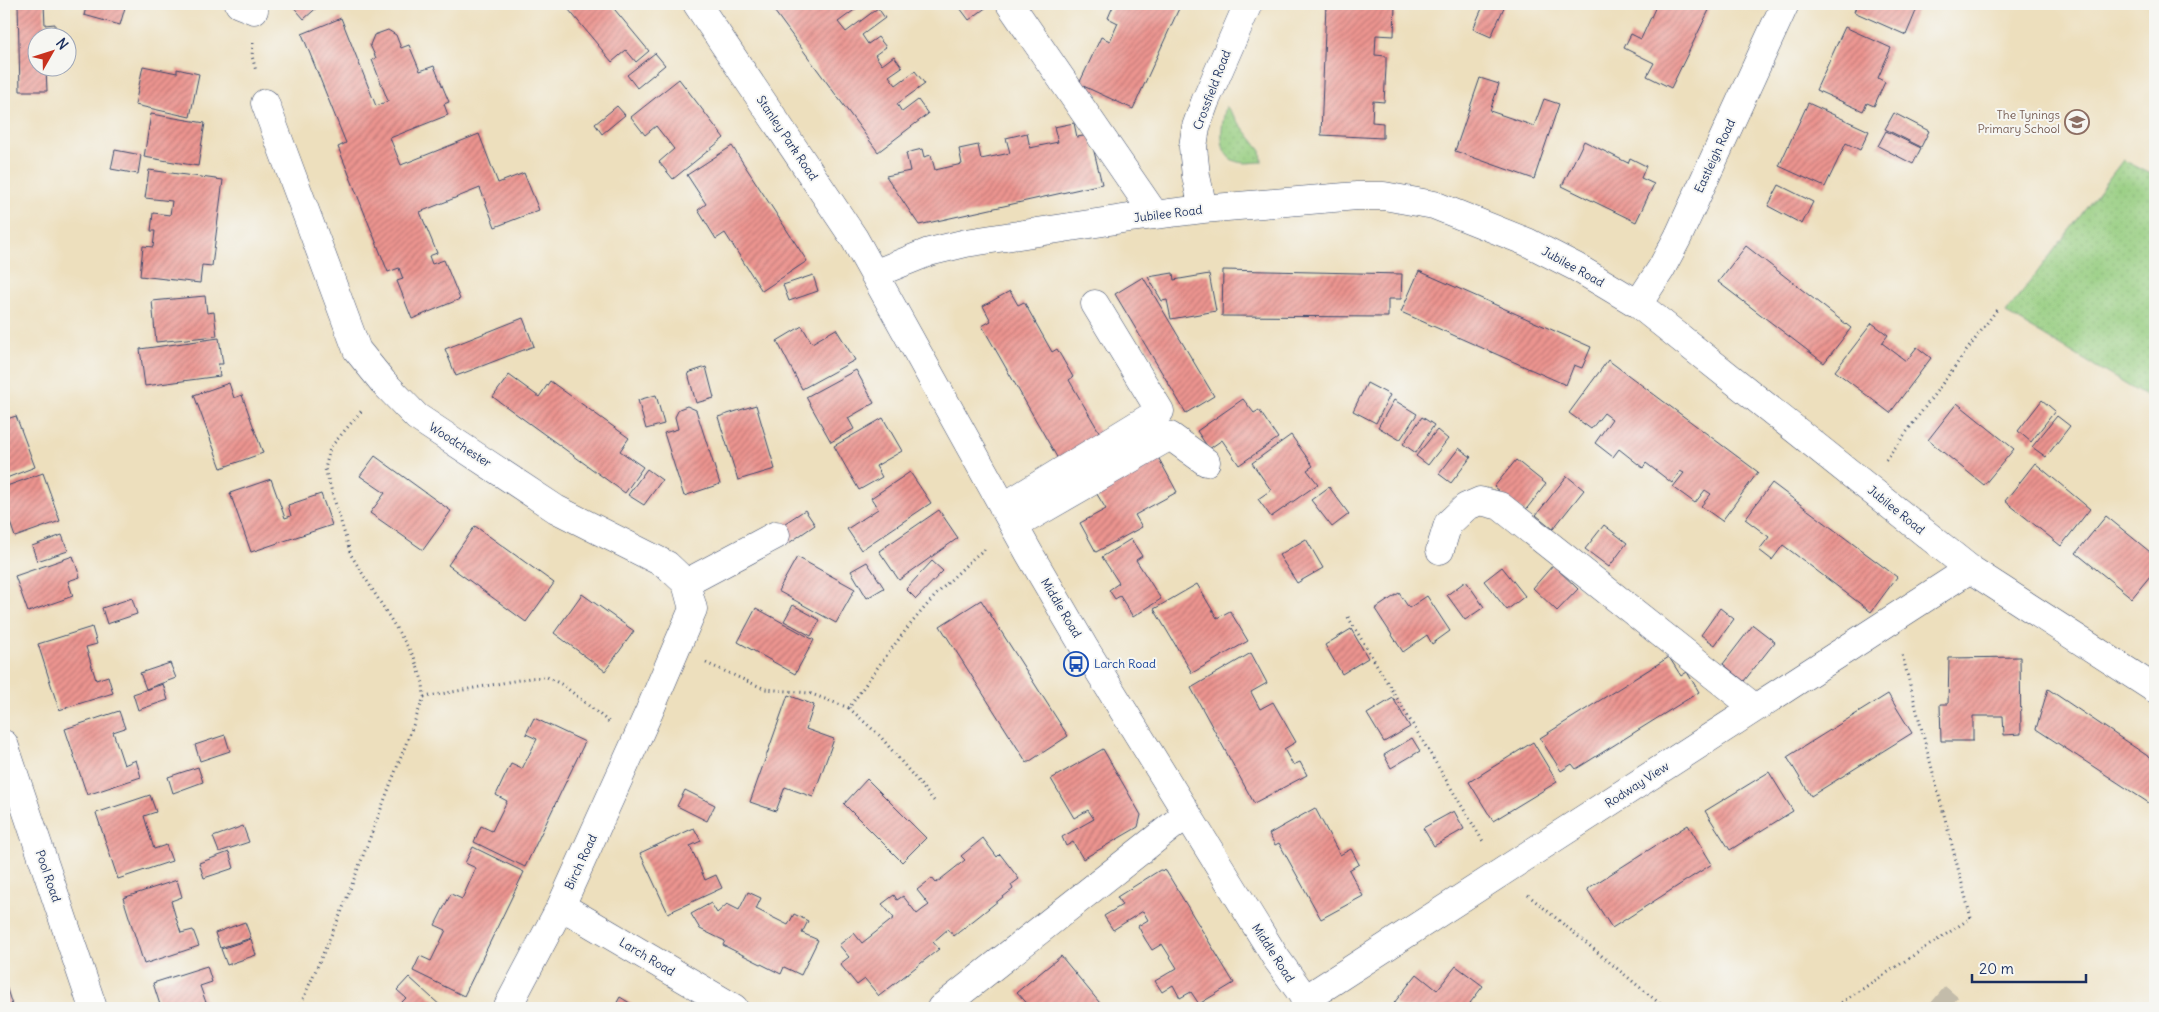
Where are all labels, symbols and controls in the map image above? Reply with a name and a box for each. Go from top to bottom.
north arrow [28,28,78,78]
text: N [52,34,72,53]
street label: Crossfield Road [1189,48,1234,132]
street label: Stanley Park Road [754,93,821,183]
place label: The Tynings Primary School [1977,107,2060,136]
school or university icon: The Tynings Primary School [2064,109,2090,135]
street label: Eastleigh Road [1691,117,1738,195]
street label: Jubilee Road [1133,202,1203,225]
street label: Jubilee Road [1539,243,1607,290]
street label: Woodchester [426,419,494,470]
street label: Jubilee Road [1865,482,1928,537]
street label: Middle Road [1038,575,1085,640]
bus stop icon: Larch Road [1063,651,1089,677]
place label: Larch Road [1094,656,1156,671]
street label: Rodway View [1602,758,1672,811]
street label: Birch Road [561,832,600,892]
street label: Pool Road [33,848,64,904]
street label: Middle Road [1249,921,1298,985]
street label: Larch Road [617,934,678,979]
scale bar [1972,952,2085,984]
text: 20 m [1979,959,2014,978]

